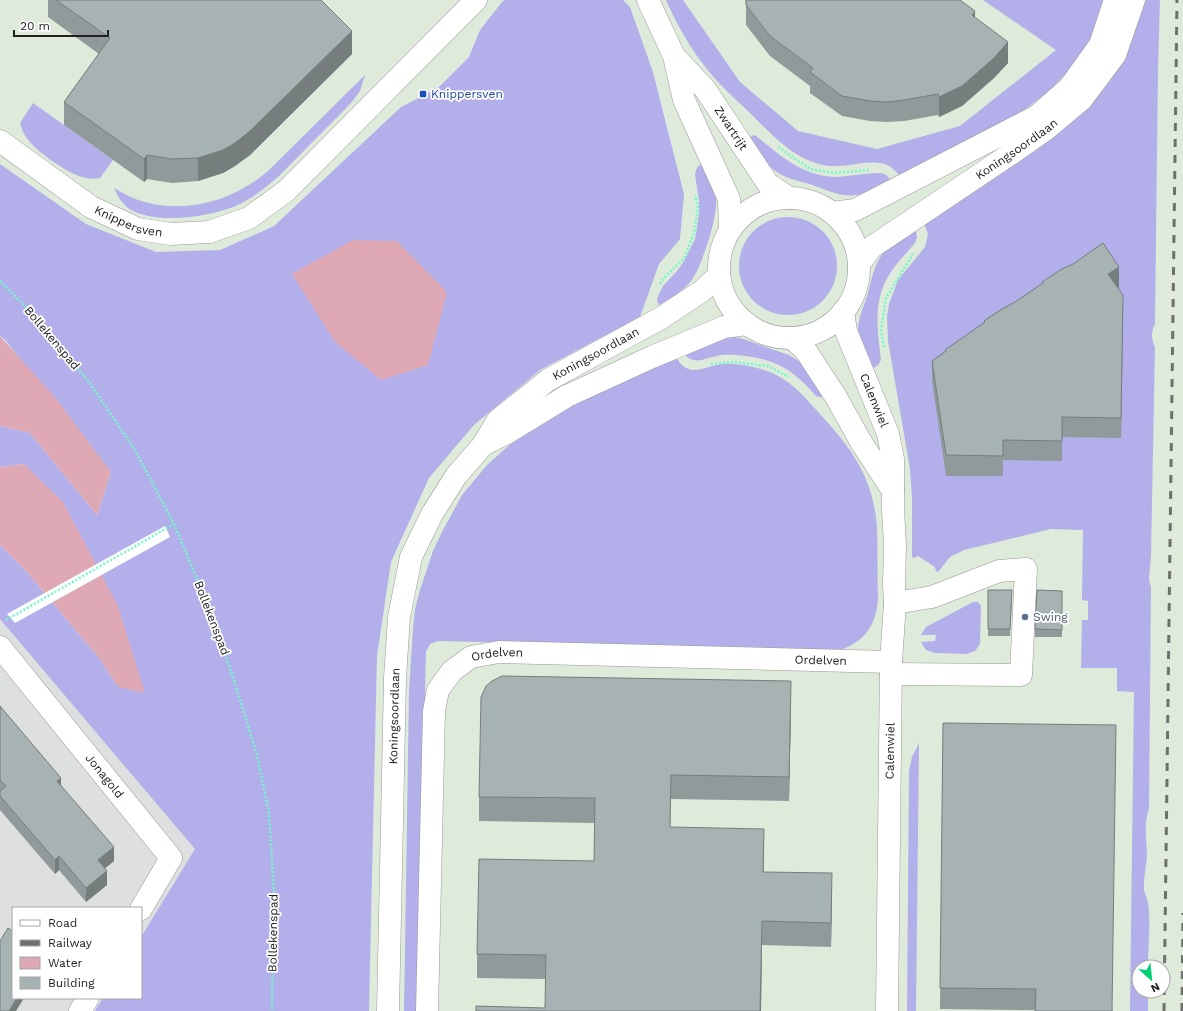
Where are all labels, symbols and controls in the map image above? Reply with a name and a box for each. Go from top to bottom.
scale bar [14,12,108,38]
text: 20 m [20,19,50,33]
place label: Knippersven [431,87,503,101]
marker: Knippersven [418,89,428,99]
street label: Zwartrijt [711,104,751,153]
street label: Koningsoordlaan [973,116,1060,182]
street label: Knippersven [92,203,163,240]
street label: Bollekenspad [21,303,83,373]
street label: Koningsoordlaan [550,324,642,383]
street label: Calenwiel [857,371,892,429]
street label: Bollekenspad [191,579,233,657]
place label: Swing [1033,610,1068,624]
marker: Swing [1020,612,1030,622]
street label: Ordelven [470,645,523,664]
street label: Ordelven [795,653,847,668]
street label: Koningsoordlaan [386,667,403,765]
street label: Calenwiel [883,722,897,780]
street label: Jonagold [82,751,127,801]
street label: Bollekenspad [265,894,281,972]
legend [12,907,142,999]
text: Road [48,916,77,930]
text: Railway [48,936,93,950]
text: Water [48,956,83,970]
north arrow [1131,959,1171,999]
text: Building [48,976,95,990]
text: N [1149,980,1162,995]

